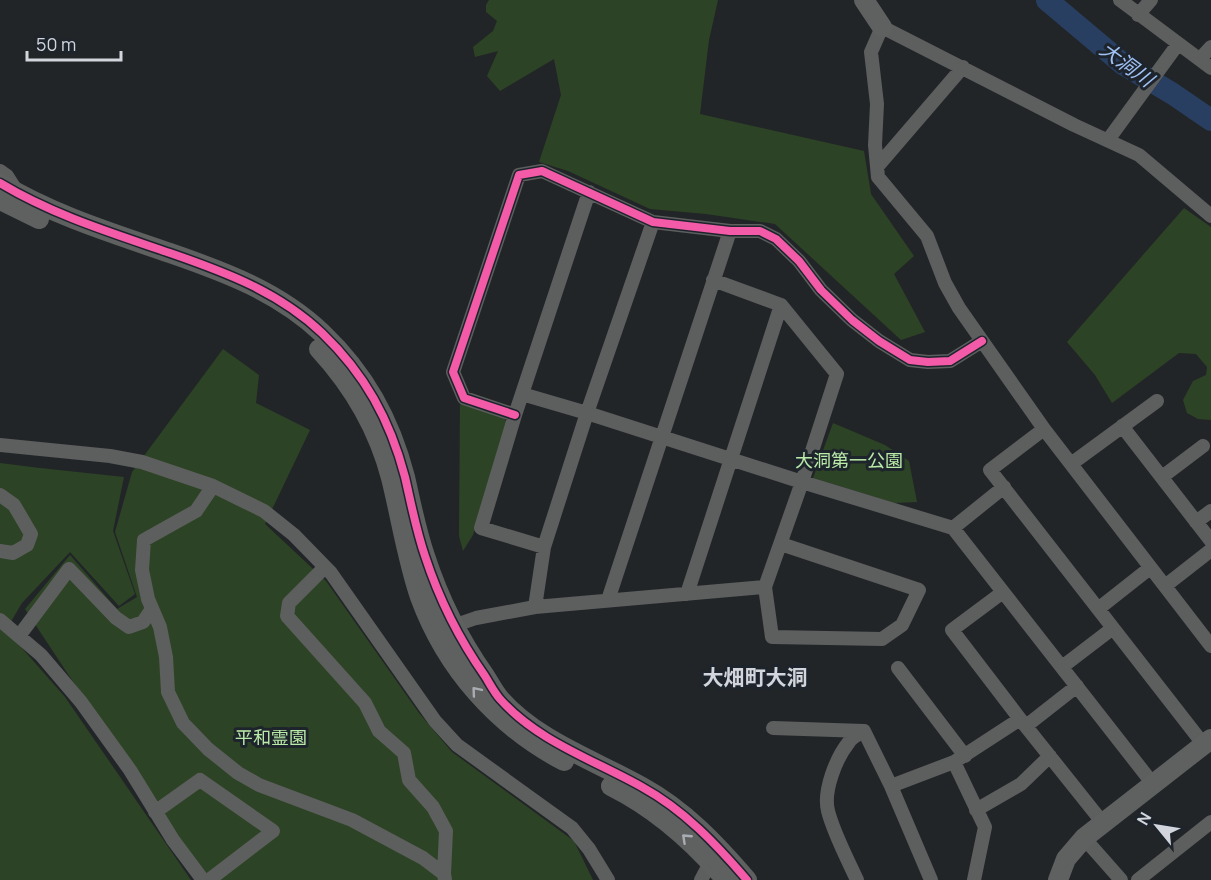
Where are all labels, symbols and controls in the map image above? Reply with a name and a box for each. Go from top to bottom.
scale bar [27,24,122,62]
text: 50 m [36,32,76,56]
water label: 大洞川 [1095,35,1161,94]
park label: 大洞第一公園 [795,448,903,472]
district label: 大畑町大洞 [703,663,808,691]
one-way arrow [472,687,483,698]
park label: 平和霊園 [235,725,307,749]
north arrow [1127,796,1187,856]
text: N [1132,808,1156,829]
one-way arrow [683,834,693,845]

